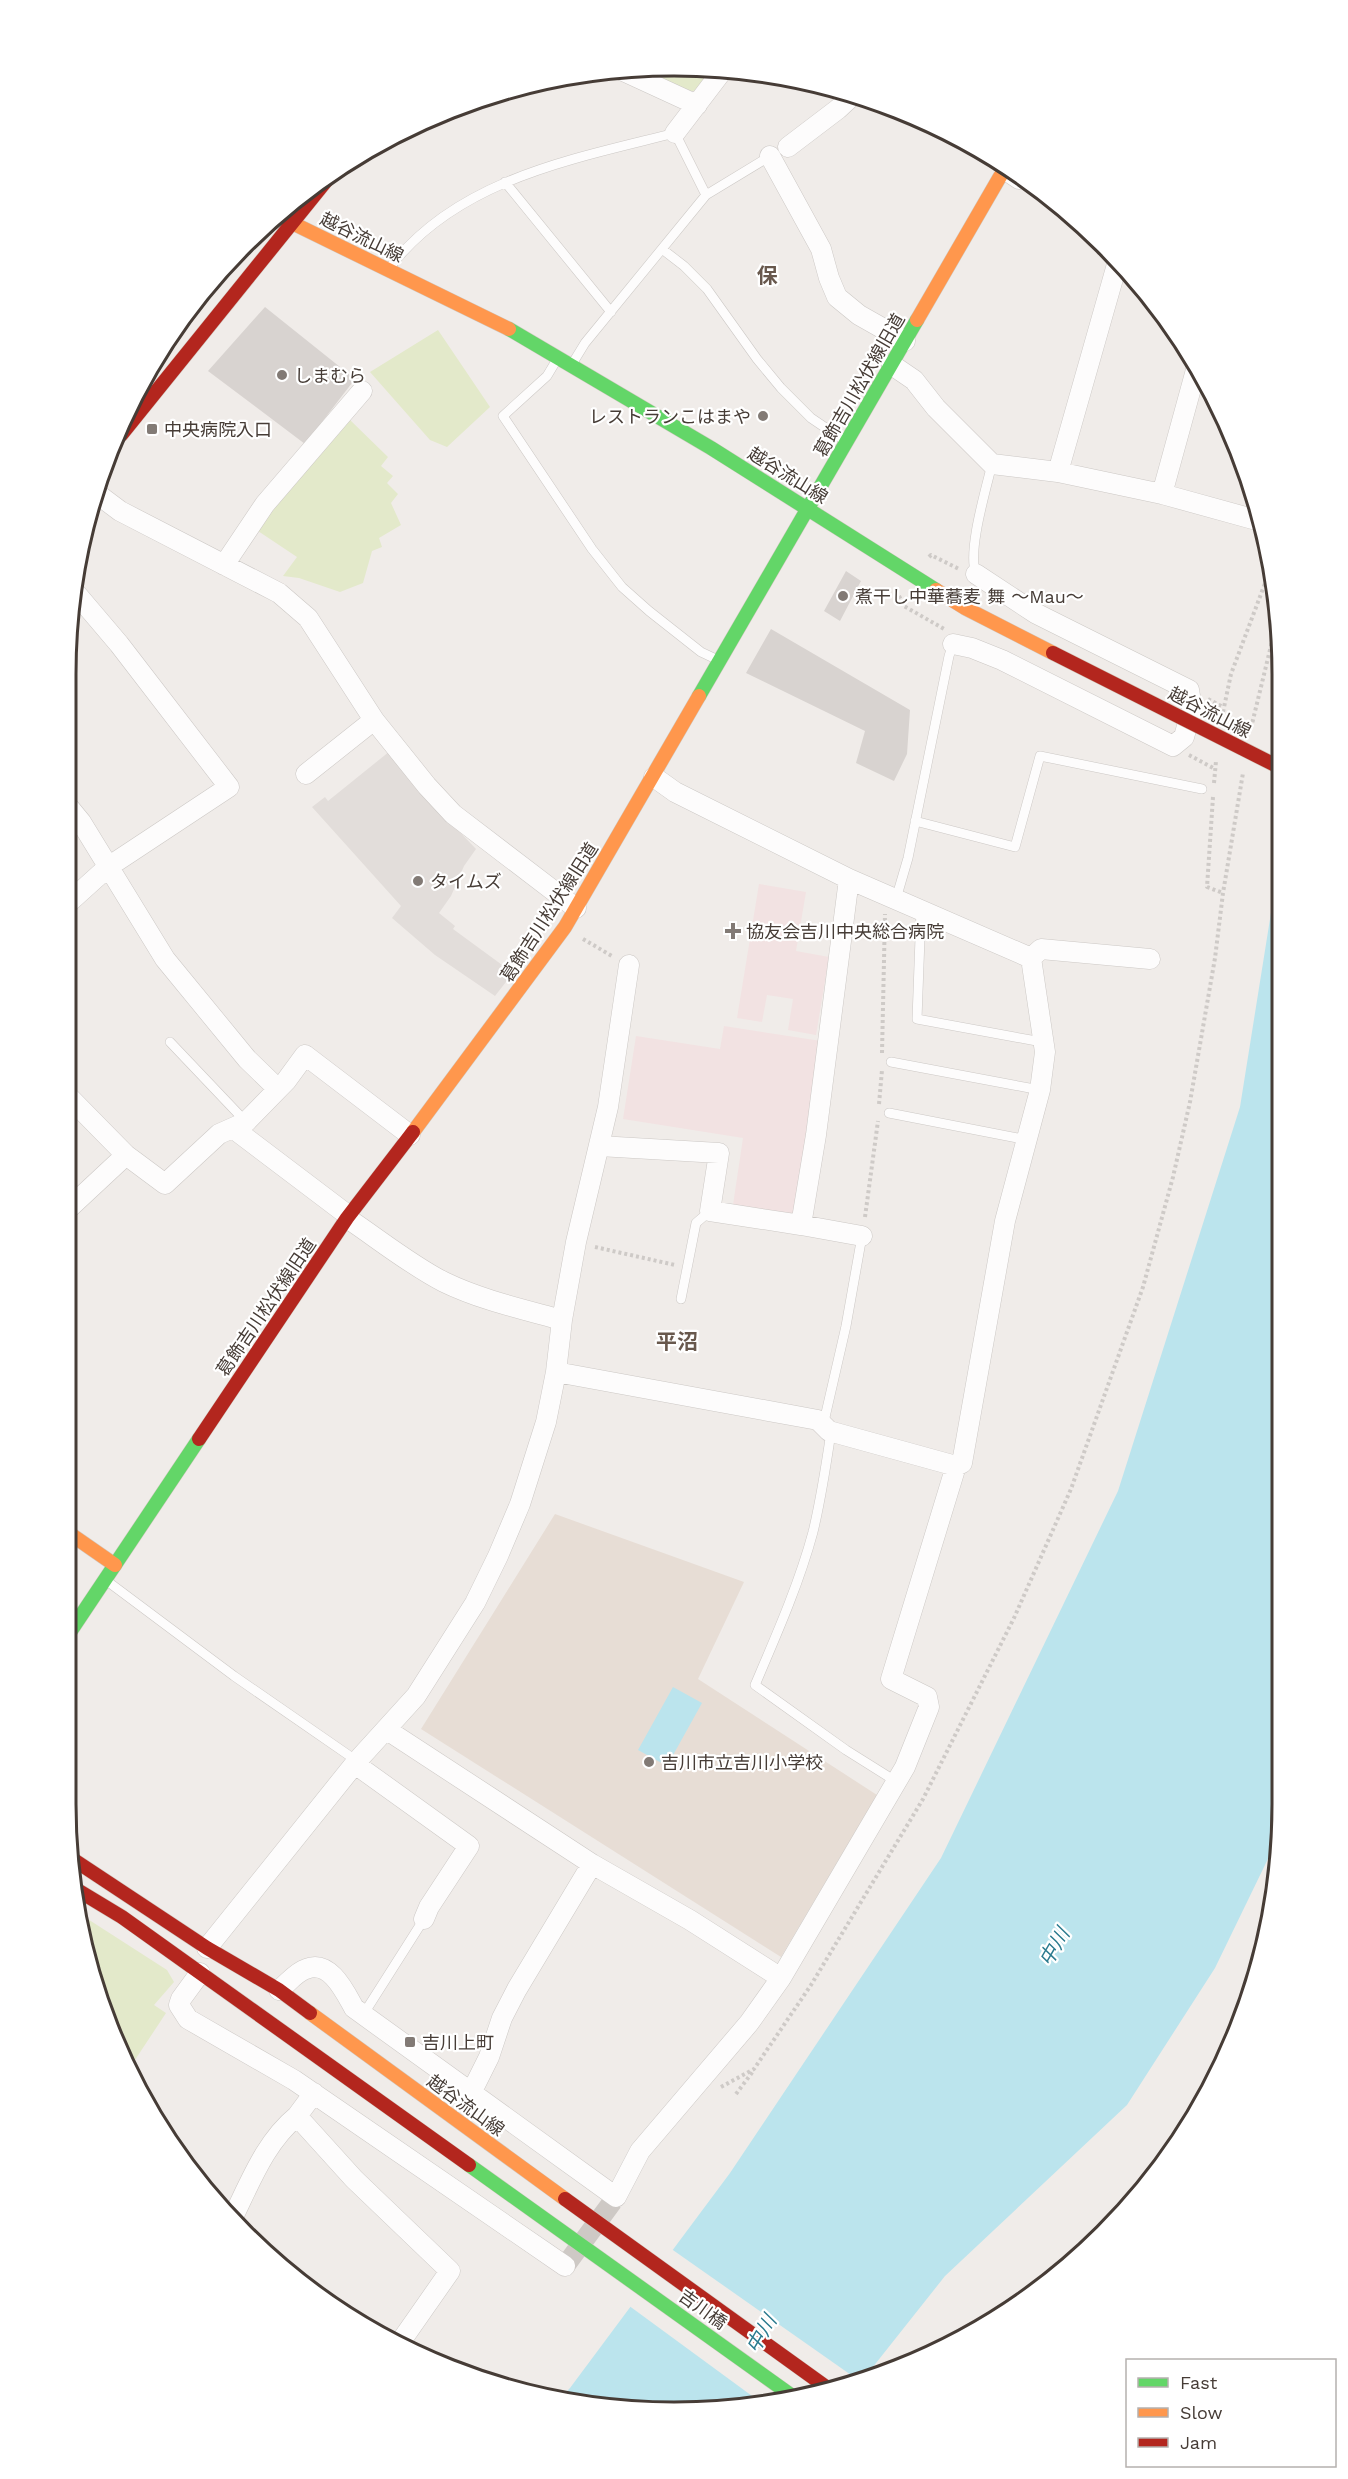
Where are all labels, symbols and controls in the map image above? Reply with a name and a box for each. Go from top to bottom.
street label: 越谷流山線 [317,208,407,266]
district label: 保 [757,263,779,288]
street label: 葛飾吉川松伏線旧道 [809,310,909,460]
place label: しまむら [294,365,366,386]
marker: しまむら [275,368,289,382]
place label: レストランこはまや [589,406,751,427]
marker: レストランこはまや [756,409,770,423]
place label: 中央病院入口 [164,419,272,440]
marker: 中央病院入口 [145,422,159,436]
street label: 越谷流山線 [744,442,832,508]
place label: 煮干し中華蕎麦 舞 〜Mau〜 [855,586,1084,607]
marker: 煮干し中華蕎麦 舞 〜Mau〜 [836,589,850,603]
street label: 越谷流山線 [1165,682,1255,742]
street label: 葛飾吉川松伏線旧道 [496,838,602,986]
place label: タイムズ [430,871,502,892]
marker: タイムズ [411,874,425,888]
place label: 協友会吉川中央総合病院 [746,921,944,942]
marker: 協友会吉川中央総合病院 [724,922,742,940]
street label: 葛飾吉川松伏線旧道 [212,1234,320,1380]
district label: 平沼 [656,1329,698,1354]
place label: 吉川市立吉川小学校 [661,1752,823,1773]
marker: 吉川市立吉川小学校 [642,1755,656,1769]
water label: 中川 [1034,1922,1075,1970]
place label: 吉川上町 [422,2032,494,2053]
marker: 吉川上町 [403,2035,417,2049]
street label: 越谷流山線 [423,2070,509,2140]
street label: 吉川橋 [675,2285,731,2333]
water label: 中川 [741,2309,782,2357]
legend [1126,2359,1336,2467]
text: Fast [1180,2372,1218,2393]
text: Slow [1180,2402,1223,2423]
text: Jam [1180,2432,1217,2453]

